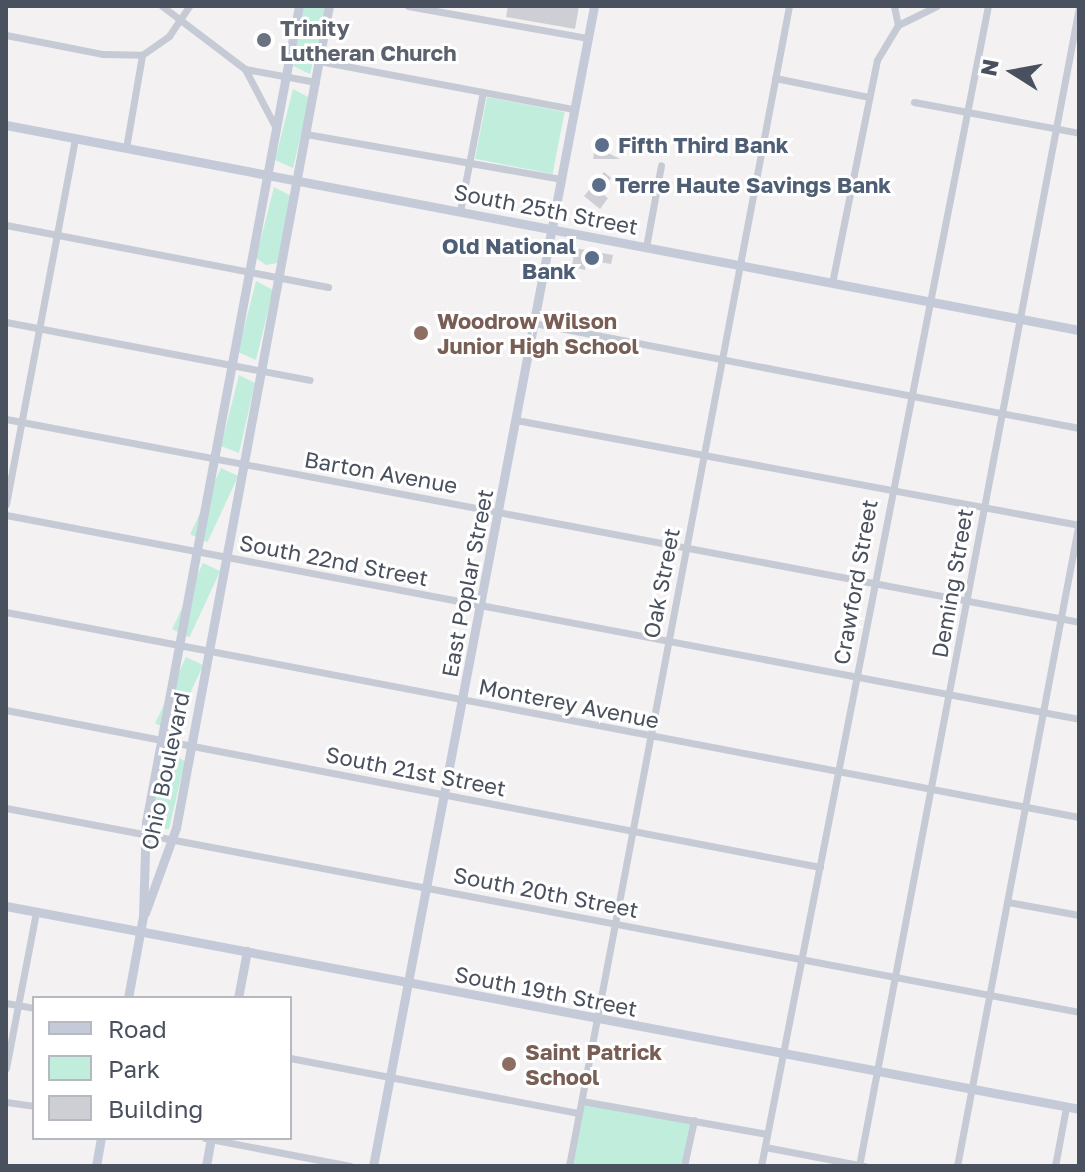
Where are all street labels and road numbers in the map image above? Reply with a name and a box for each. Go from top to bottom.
street label: South 25th Street [452,178,640,240]
street label: Barton Avenue [302,446,460,498]
street label: East Poplar Street [436,487,498,679]
street label: Crawford Street [827,497,883,667]
street label: Deming Street [926,506,978,660]
street label: Oak Street [637,526,685,640]
street label: South 22nd Street [237,529,431,591]
street label: Monterey Avenue [477,673,661,733]
street label: Ohio Boulevard [135,690,195,852]
street label: South 21st Street [324,741,508,801]
street label: South 20th Street [451,861,641,923]
street label: South 19th Street [453,960,639,1022]

